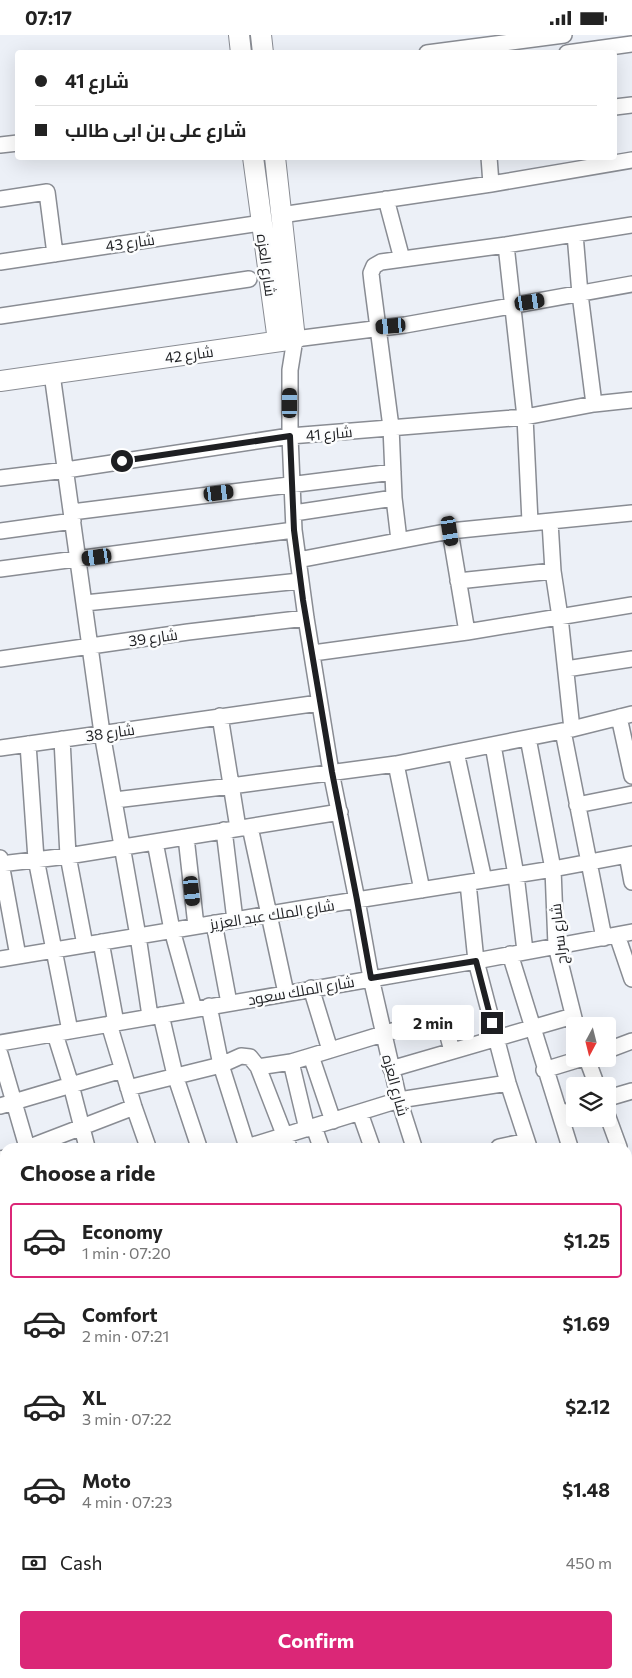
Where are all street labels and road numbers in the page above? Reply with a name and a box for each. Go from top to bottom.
street label: شارع 43 [104,230,156,257]
street label: شارع العزه [251,233,280,298]
street label: شارع 42 [163,342,215,369]
street label: شارع 41 [305,422,353,447]
street label: شارع 39 [127,625,179,652]
street label: شارع 38 [84,720,136,747]
street label: شارع الملك عبد العزيز [207,895,336,936]
street label: شارع سراج [546,902,573,965]
street label: شارع الملك سعود [246,972,356,1011]
street label: شارع العزه [376,1052,413,1118]

